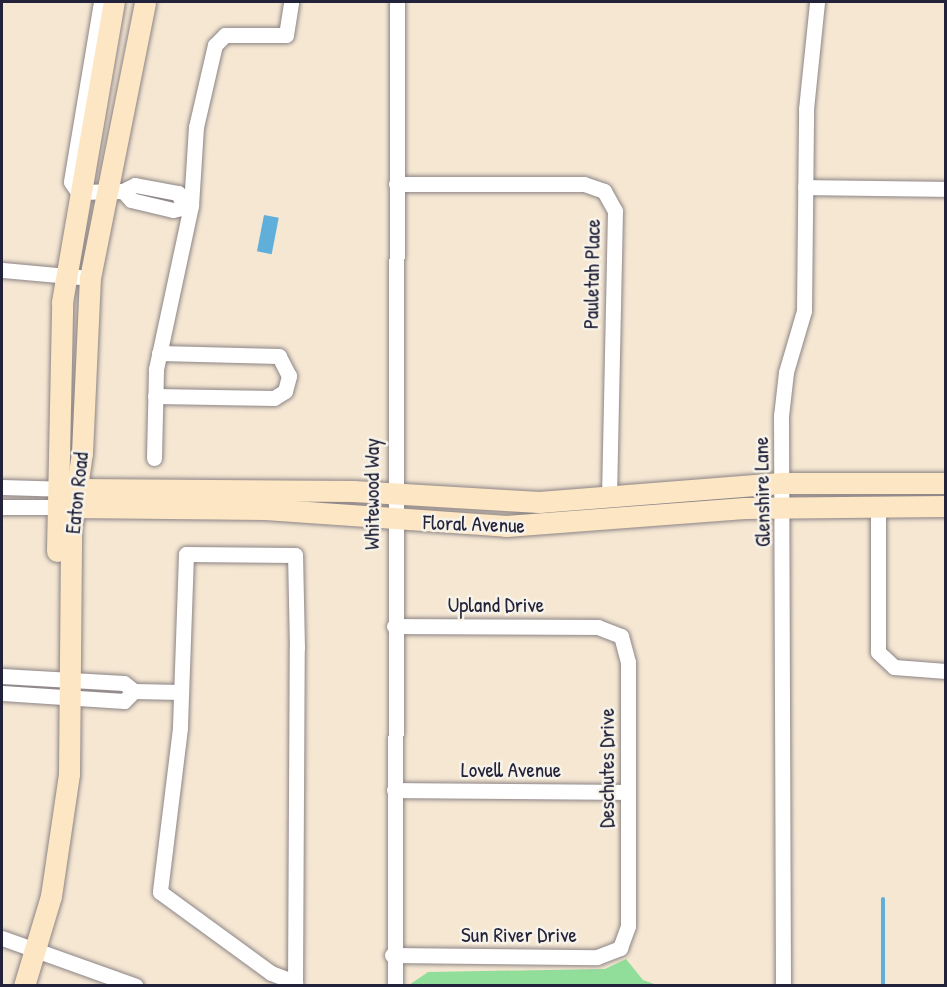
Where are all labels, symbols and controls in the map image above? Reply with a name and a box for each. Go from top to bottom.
street label: Pauletah Place [578,219,606,329]
street label: Glenshire Lane [748,437,776,547]
street label: Whitewood Way [359,438,385,550]
street label: Eaton Road [60,451,94,535]
street label: Floral Avenue [423,510,525,538]
street label: Upland Drive [448,592,544,618]
street label: Deschutes Drive [594,708,620,828]
street label: Lovell Avenue [461,757,561,783]
street label: Sun River Drive [461,922,577,948]

